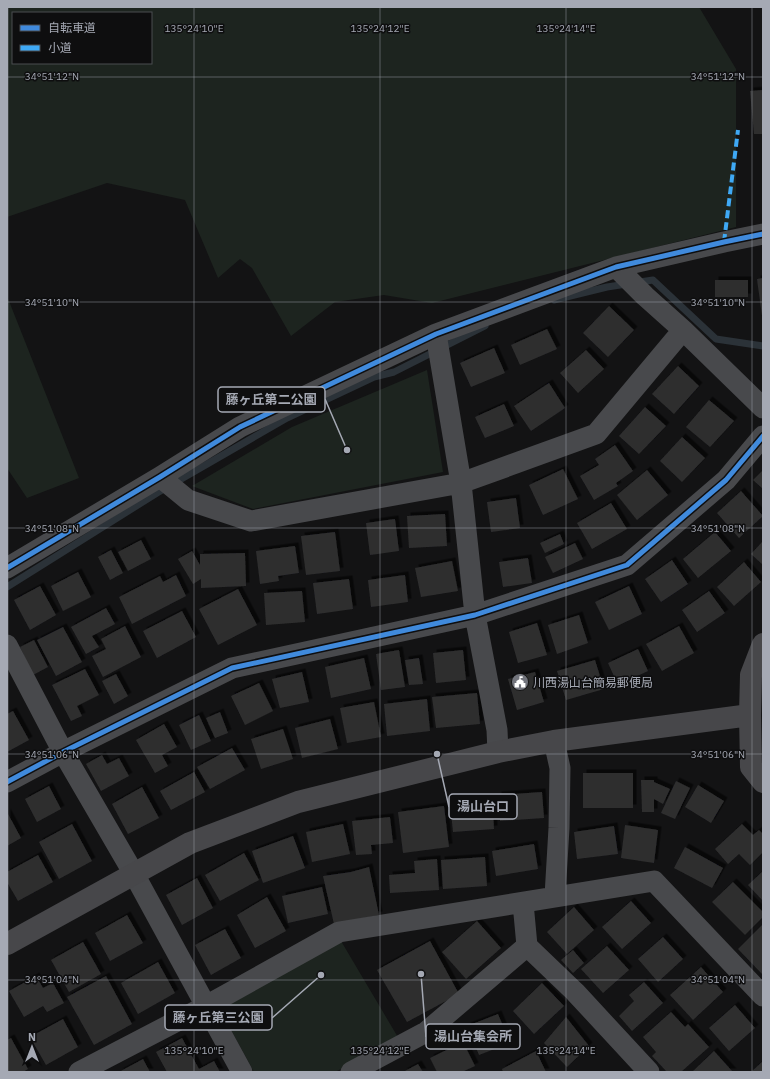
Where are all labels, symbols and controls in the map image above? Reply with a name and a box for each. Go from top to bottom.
legend [12,12,152,64]
text: 自転車道 [48,20,96,35]
text: 135°24'10"E [164,22,224,35]
text: 135°24'12"E [350,22,410,35]
text: 135°24'14"E [536,22,596,35]
text: 小道 [48,40,72,55]
text: 34°51'12"N [25,70,79,83]
text: 34°51'12"N [691,70,745,83]
text: 34°51'10"N [25,296,79,309]
text: 34°51'10"N [691,296,745,309]
callout: 藤ヶ丘第二公園 [218,387,325,412]
text: 藤ヶ丘第二公園 [225,391,317,408]
text: 34°51'08"N [25,522,79,535]
text: 34°51'08"N [691,522,745,535]
public building icon: 川西湯山台簡易郵便局 [510,672,530,692]
place label: 川西湯山台簡易郵便局 [533,675,653,690]
text: 34°51'06"N [25,748,79,761]
text: 34°51'06"N [691,748,745,761]
callout: 湯山台口 [449,794,517,819]
text: 湯山台口 [457,798,509,815]
text: 34°51'04"N [25,973,79,986]
text: 34°51'04"N [691,973,745,986]
callout: 藤ヶ丘第三公園 [165,1005,272,1030]
text: 藤ヶ丘第三公園 [172,1009,264,1026]
callout: 湯山台集会所 [426,1024,520,1049]
north arrow [12,1027,52,1067]
text: 湯山台集会所 [434,1028,512,1045]
text: N [28,1030,36,1044]
text: 135°24'10"E [164,1044,224,1057]
text: 135°24'12"E [350,1044,410,1057]
text: 135°24'14"E [536,1044,596,1057]

